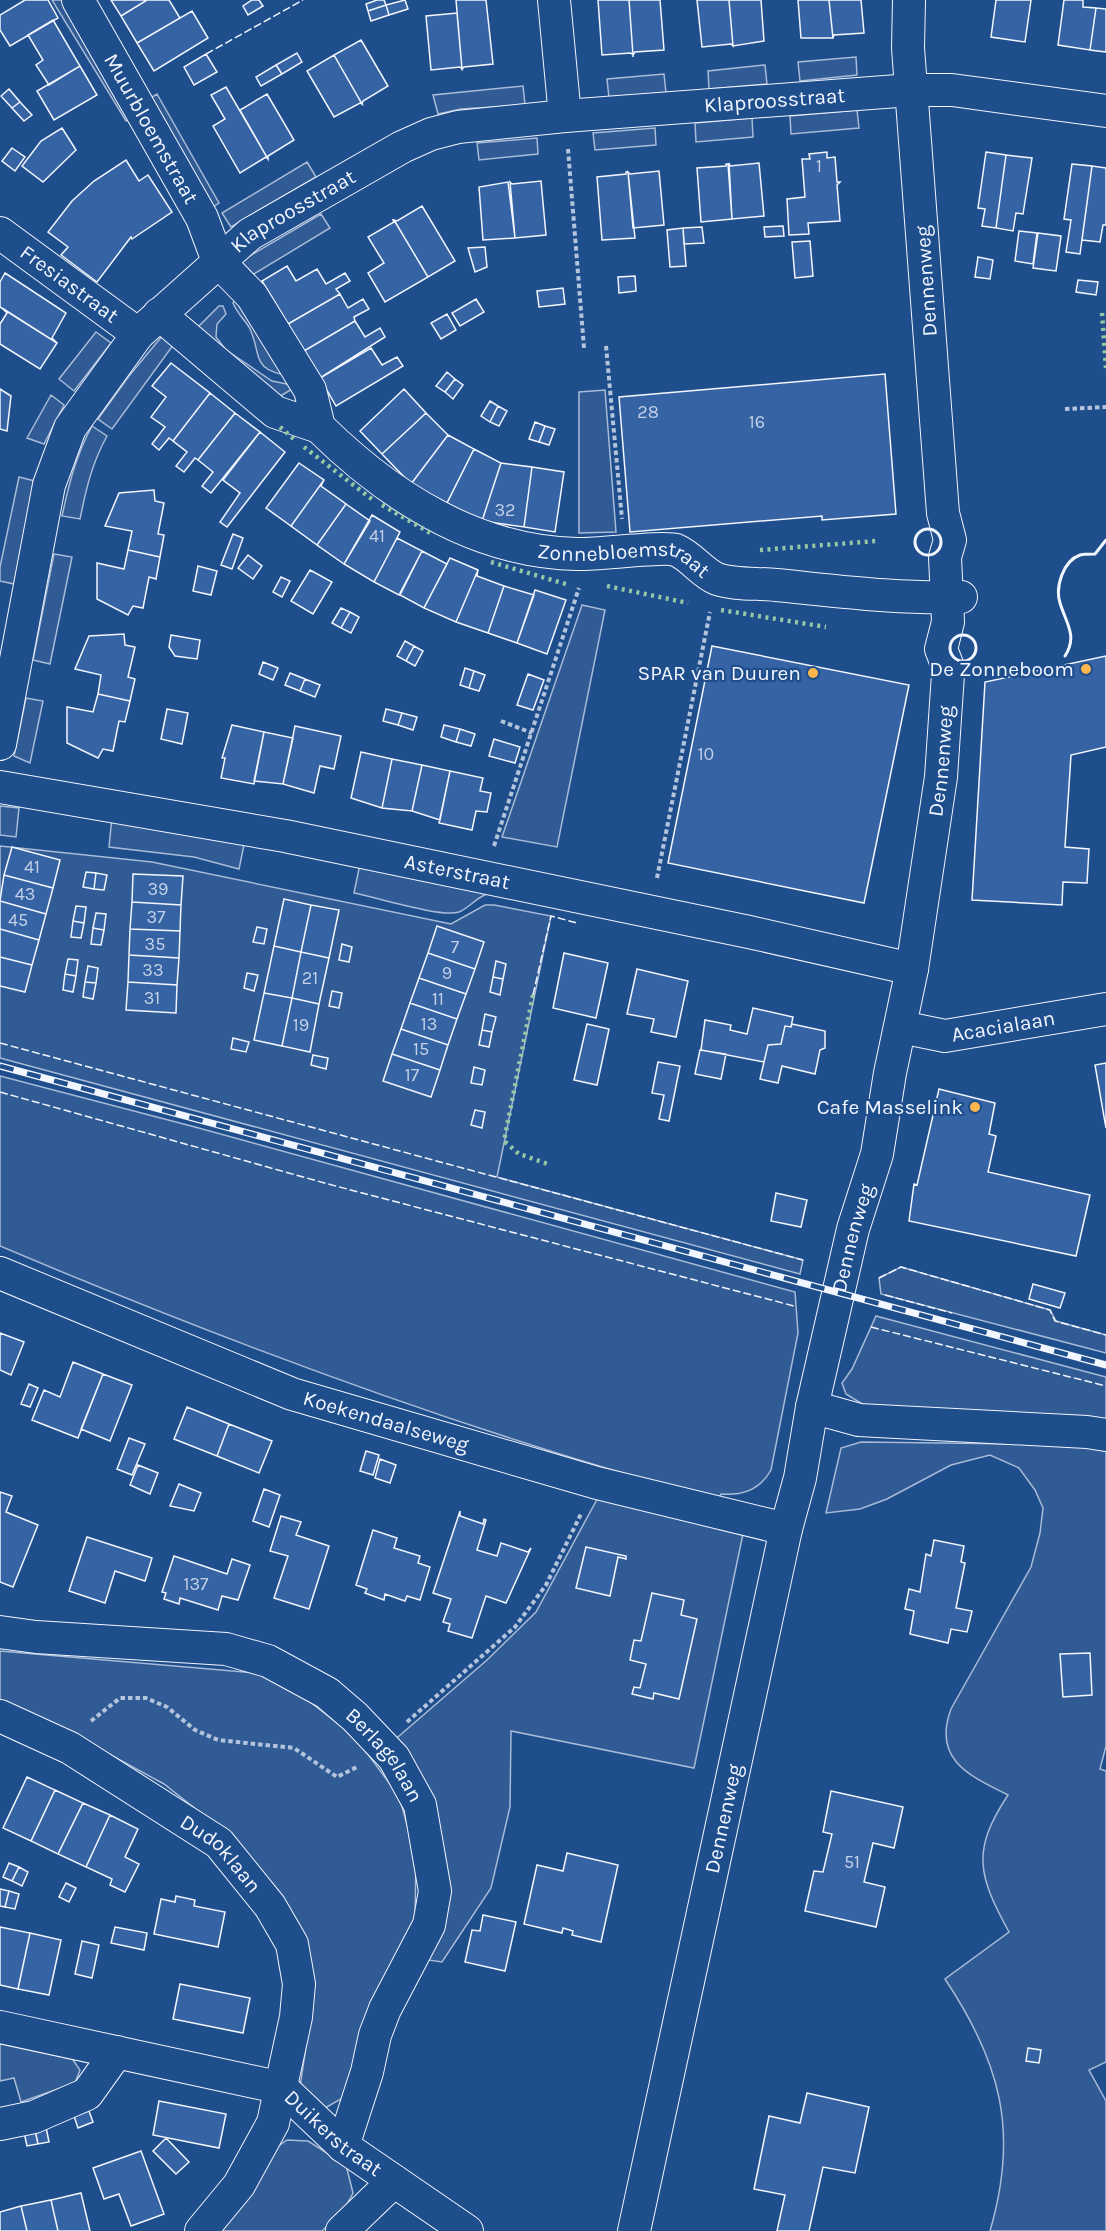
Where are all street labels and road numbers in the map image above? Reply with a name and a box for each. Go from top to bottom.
street label: Muurbloemstraat [99,49,203,208]
street label: Klaproosstraat [703,83,846,118]
street label: Klaproosstraat [225,164,360,258]
street label: Dennenweg [910,225,942,337]
street label: Fresiastraat [16,240,123,328]
street label: Zonnebloemstraat [536,537,715,583]
street label: Dennenweg [923,705,958,818]
street label: Asterstraat [402,849,512,894]
street label: Acacialaan [950,1006,1057,1047]
street label: Dennenweg [827,1181,879,1295]
street label: Koekendaalseweg [300,1386,472,1457]
street label: Berlagelaan [341,1703,428,1806]
street label: Dennenweg [700,1761,747,1876]
street label: Dudoklaan [176,1809,266,1897]
street label: Duikerstraat [280,2085,387,2181]

